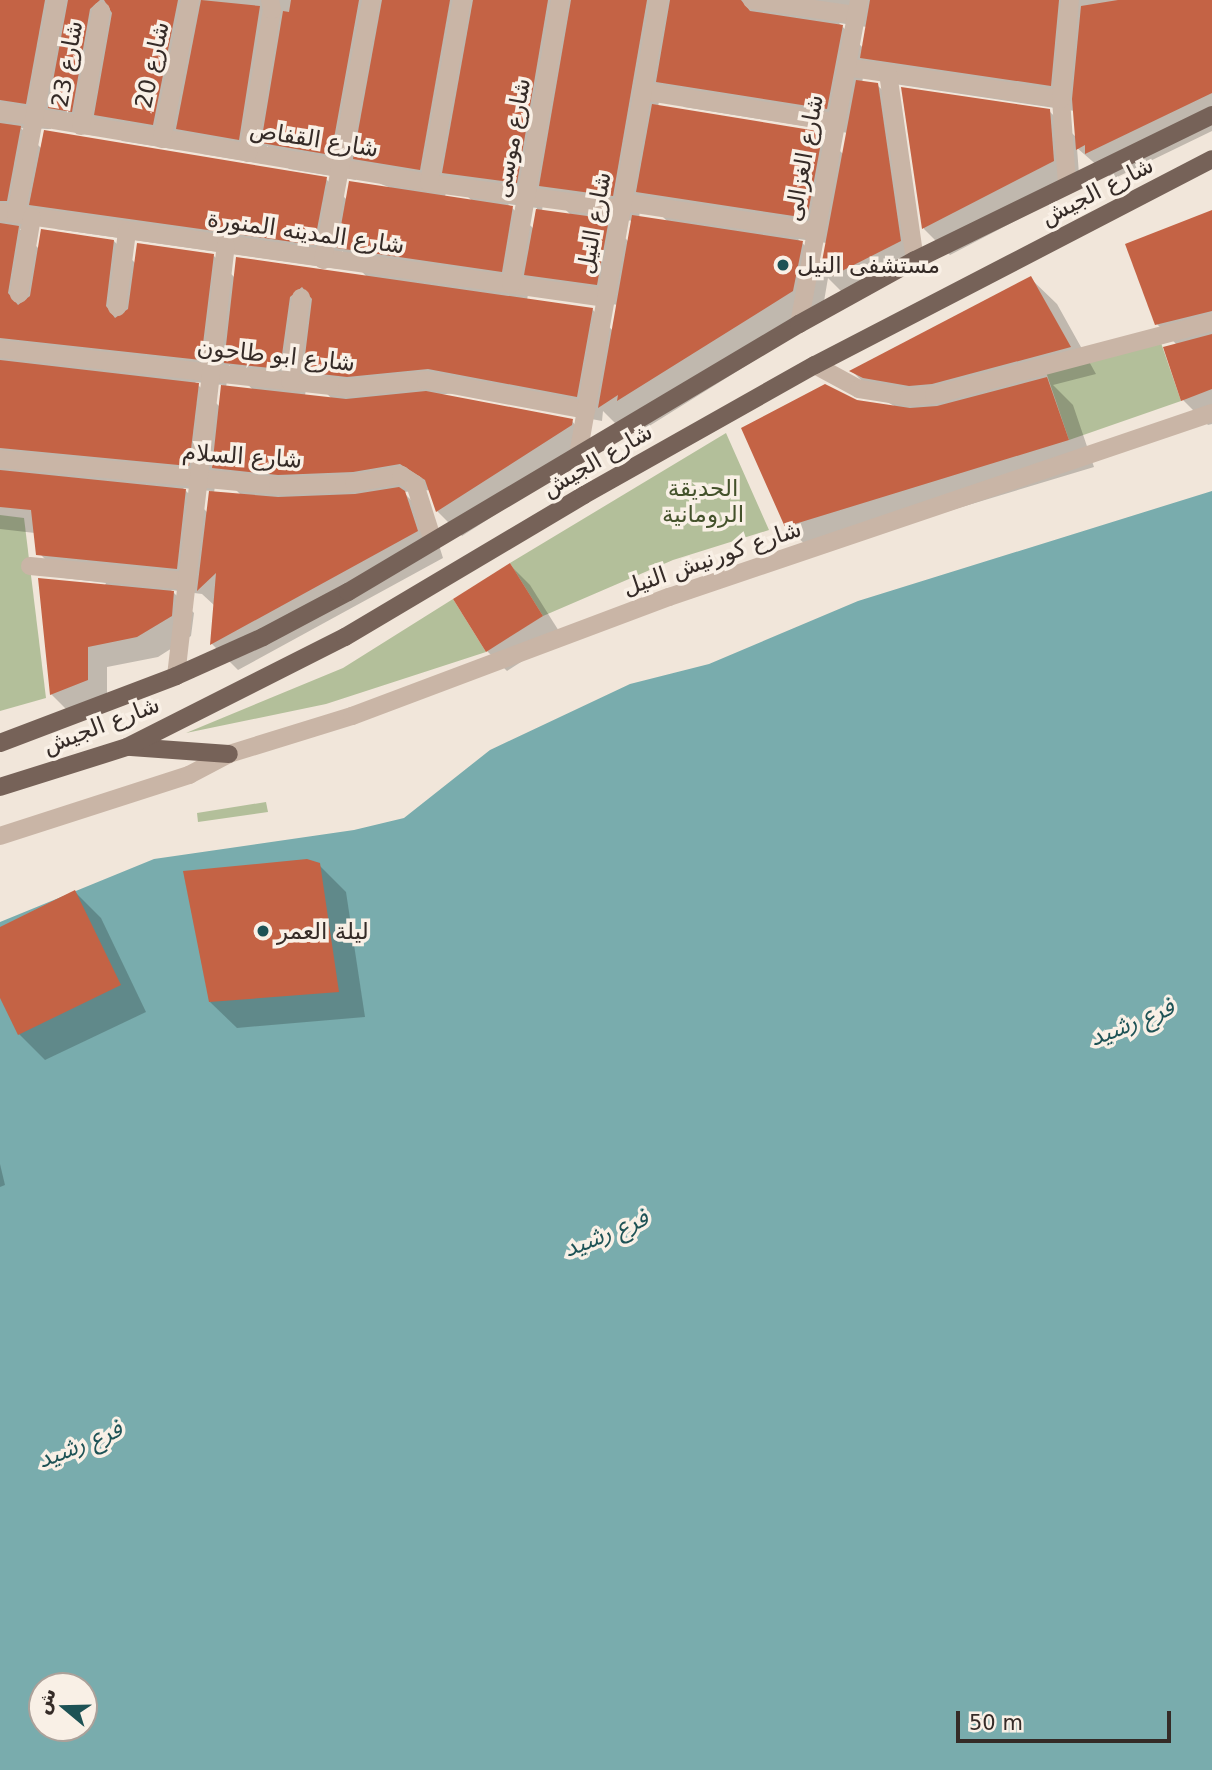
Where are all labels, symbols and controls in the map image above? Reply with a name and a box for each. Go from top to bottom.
street label: شارع 23 [46,18,88,110]
street label: شارع 20 [129,19,175,111]
street label: شارع موسى [488,76,536,200]
street label: شارع الغزالى [779,92,829,224]
street label: شارع القفاص [248,115,380,163]
street label: شارع الجيش [1036,151,1158,231]
street label: شارع النيل [571,170,617,276]
street label: شارع المدينه المنورة [206,204,406,260]
place label: مستشفى النيل [797,251,940,279]
marker: مستشفى النيل [775,257,791,273]
street label: شارع ابو طاحون [196,333,356,377]
street label: شارع الجيش [537,417,657,503]
street label: شارع السلام [181,438,303,474]
park label: الحديقة الرومانية [662,474,744,528]
street label: شارع كورنيش النيل [619,515,805,601]
street label: شارع الجيش [39,690,163,760]
place label: ليلة العمر [277,917,369,945]
marker: ليلة العمر [255,923,271,939]
water label: فرع رشيد [1086,993,1178,1053]
water label: فرع رشيد [560,1204,652,1264]
water label: فرع رشيد [34,1415,126,1475]
north arrow [28,1672,98,1742]
text: ش [30,1685,60,1717]
scale bar [960,1696,1175,1740]
text: 50 m [969,1711,1023,1735]

